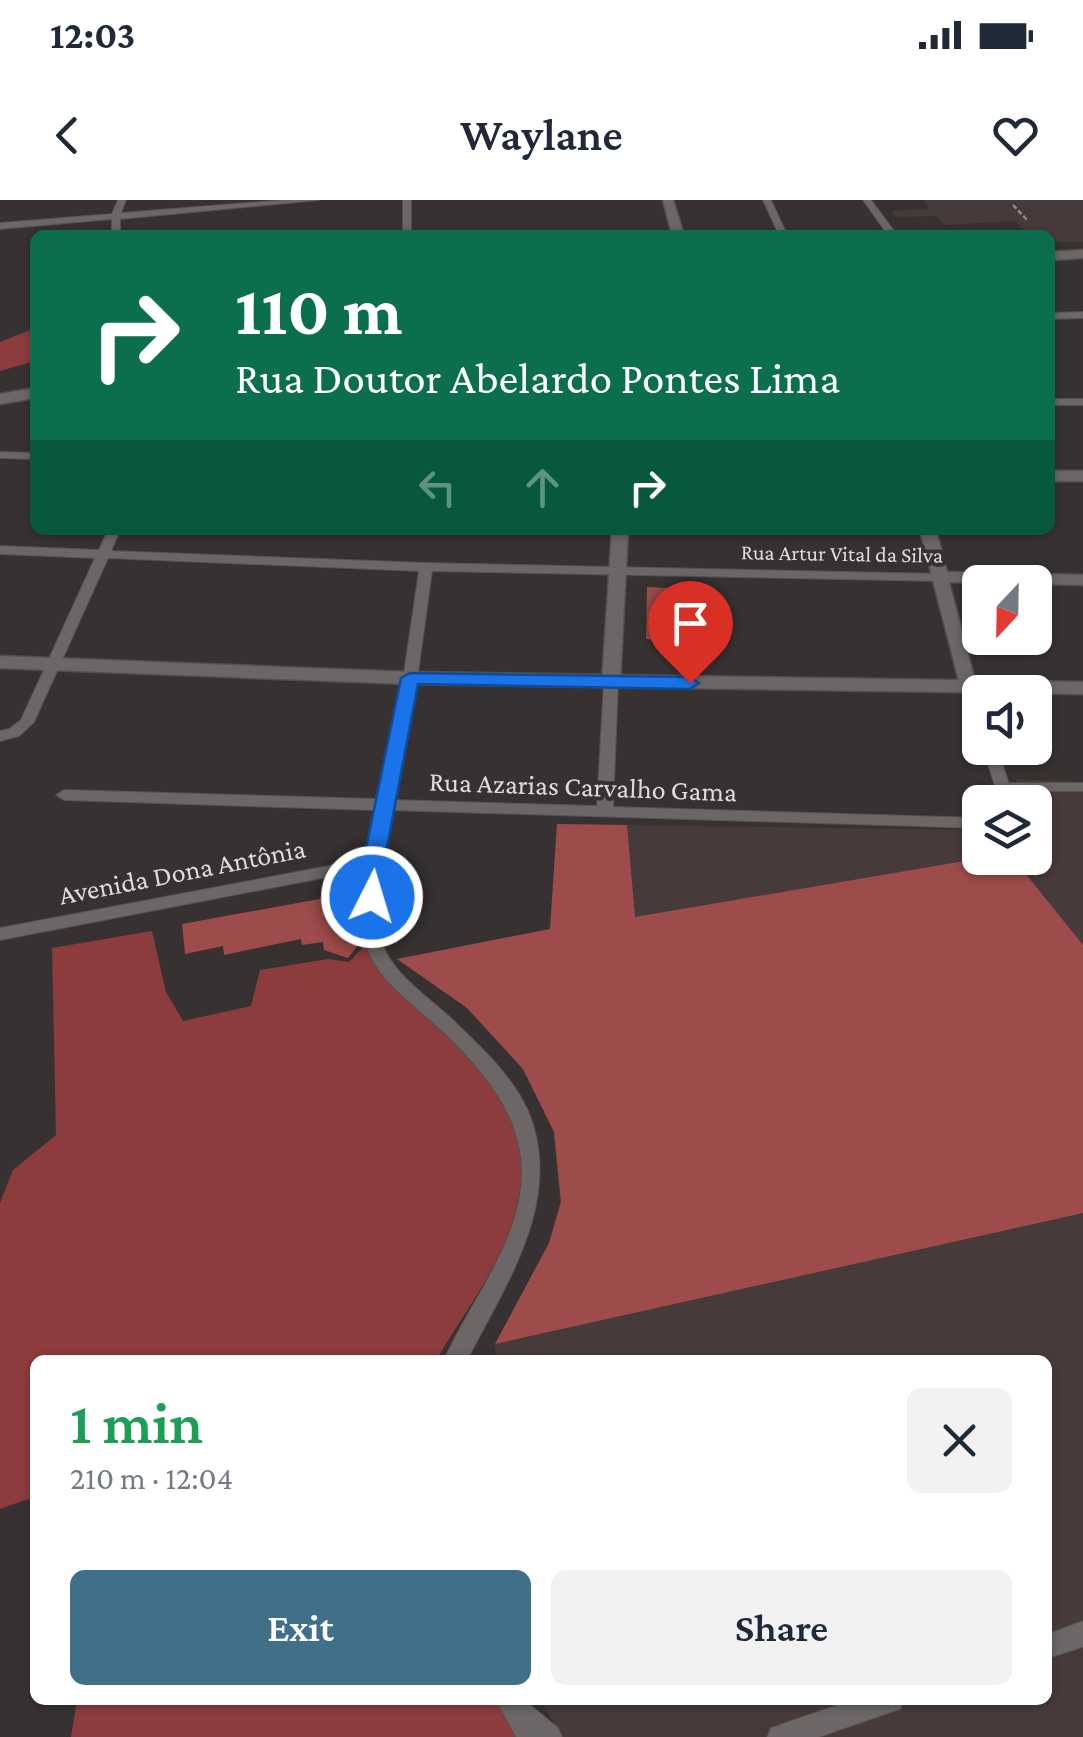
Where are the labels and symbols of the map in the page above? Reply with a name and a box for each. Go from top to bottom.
street label: Rua Artur Vital da Silva [741,539,943,568]
north arrow [962,565,1052,655]
pin [648,581,733,684]
street label: Rua Azarias Carvalho Gama [428,766,738,807]
street label: Avenida Dona Antônia [56,832,308,911]
position arrow [320,845,424,949]

